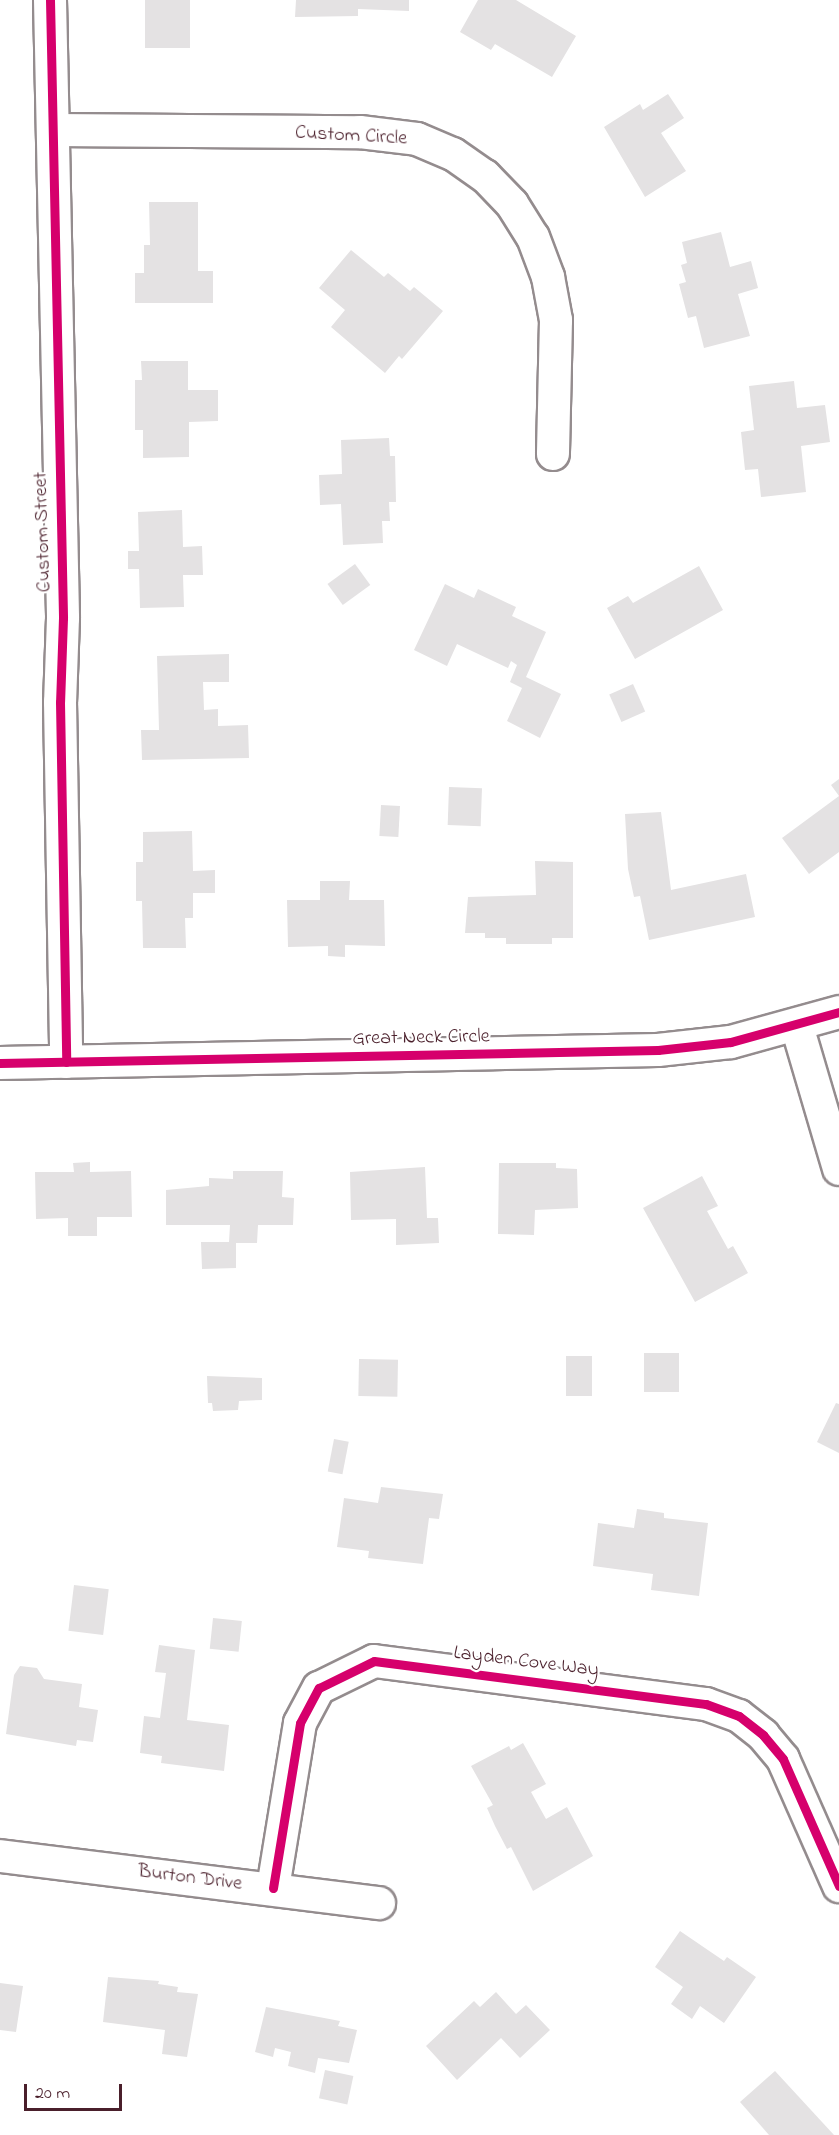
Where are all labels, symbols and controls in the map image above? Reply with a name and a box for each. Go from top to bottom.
street label: Custom Circle [294,121,408,151]
street label: Custom Street [29,471,57,593]
street label: Great Neck Circle [352,1025,490,1051]
street label: Layden Cove Way [452,1641,600,1683]
street label: Burton Drive [137,1860,243,1896]
scale bar [27,2072,124,2110]
text: 20 m [35,2081,70,2107]

